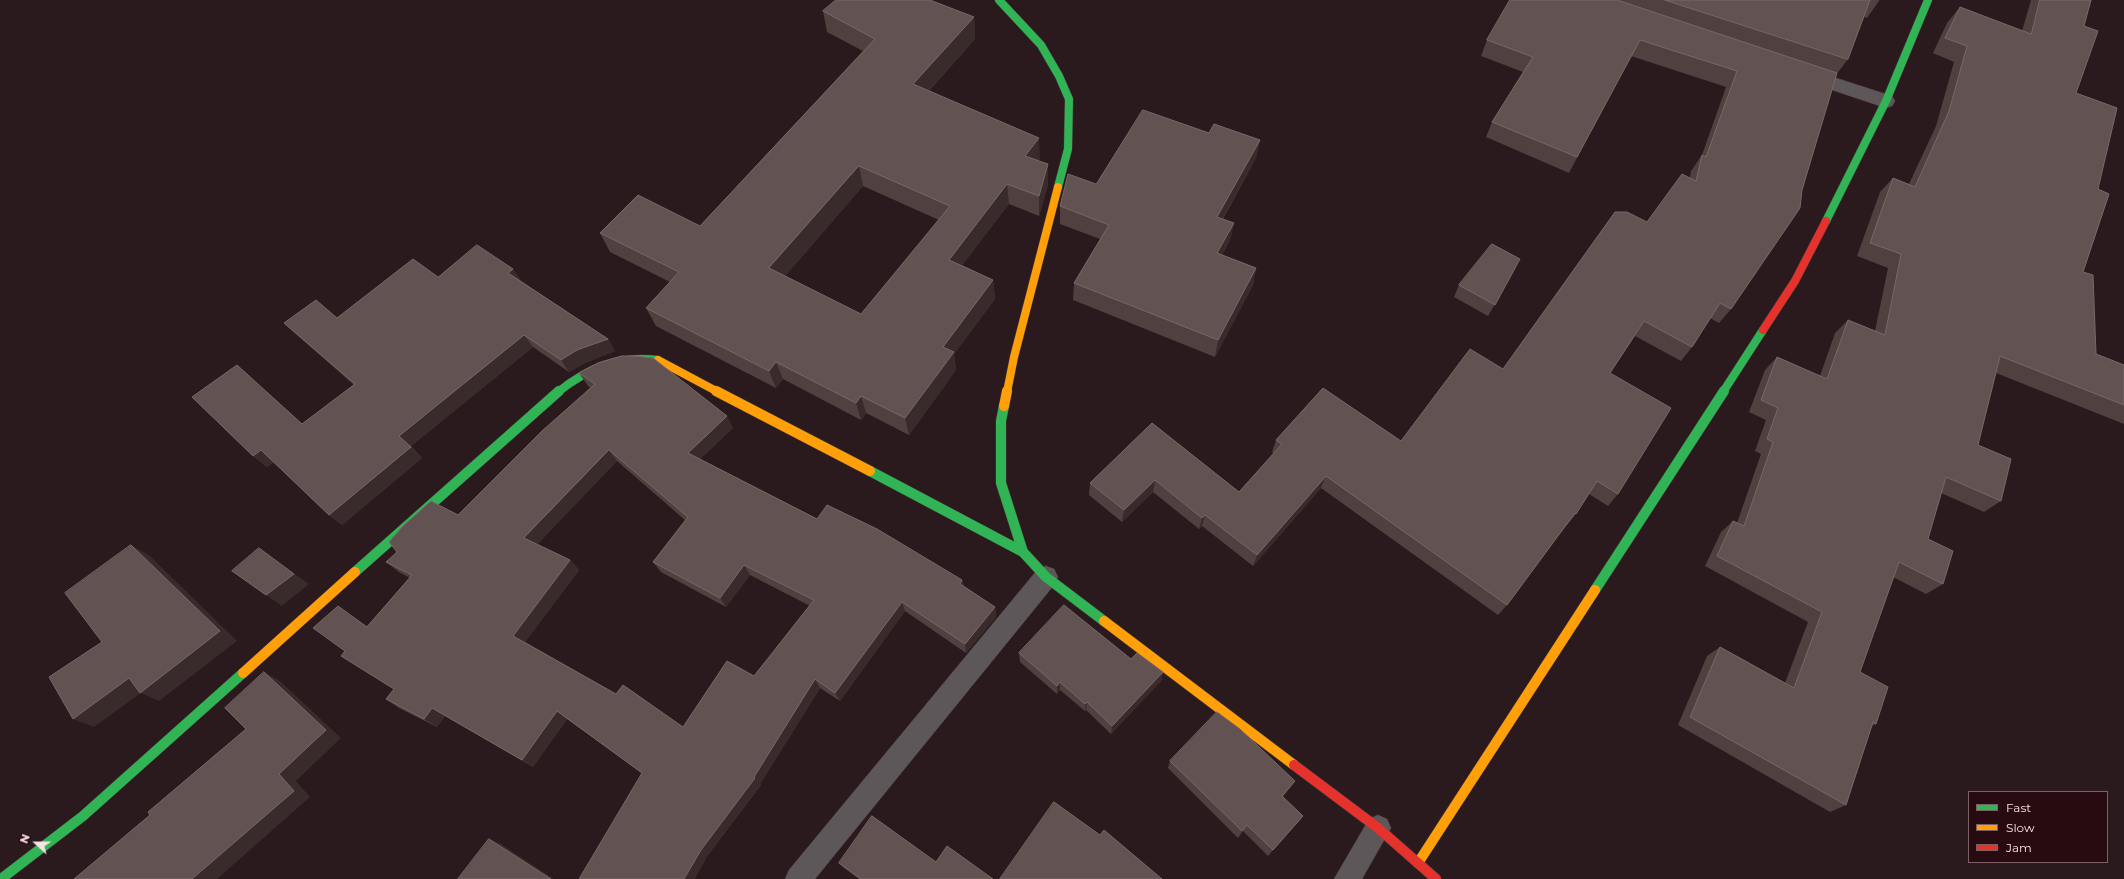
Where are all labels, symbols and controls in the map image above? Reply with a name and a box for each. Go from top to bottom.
legend [1968,791,2108,863]
text: Fast [2006,800,2031,815]
text: Slow [2006,820,2035,835]
north arrow [16,823,56,863]
text: N [17,832,33,845]
text: Jam [2006,840,2032,855]

